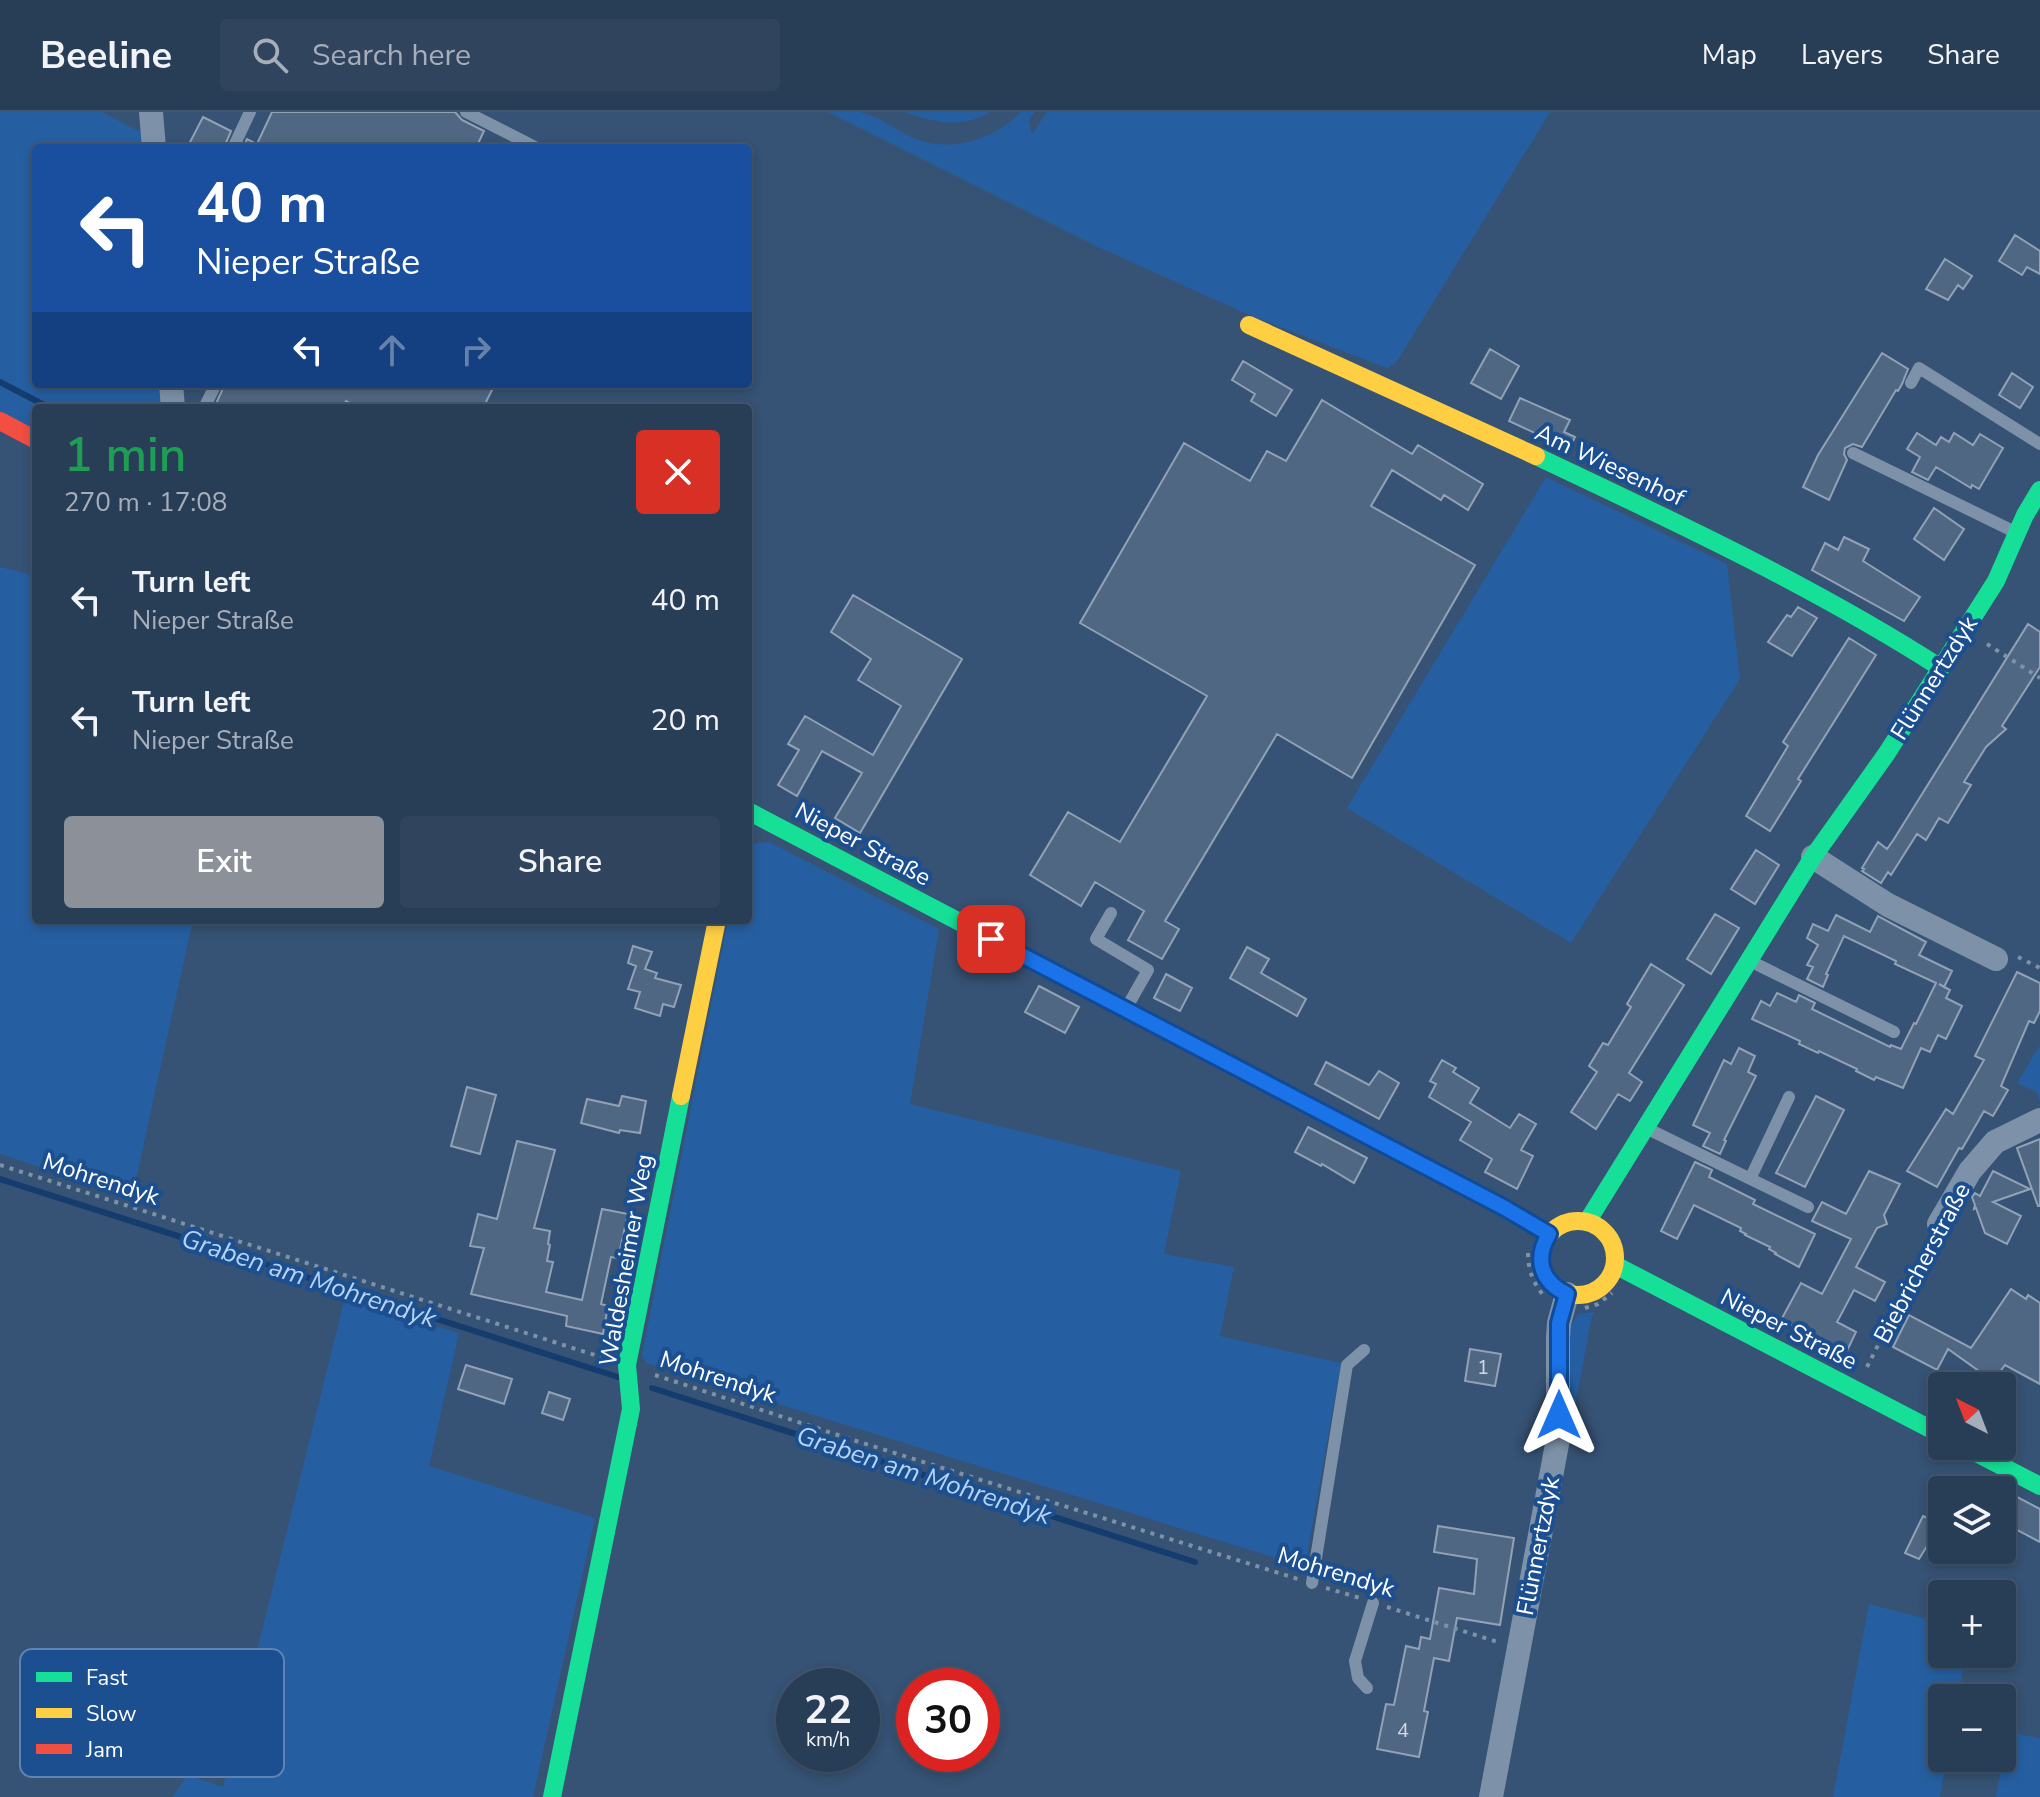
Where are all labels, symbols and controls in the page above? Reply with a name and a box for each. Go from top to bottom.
search box [220,19,780,91]
text: Beeline [40,30,172,81]
icon: search [248,33,292,77]
text: Search here [312,35,471,76]
text: Map [1702,36,1757,74]
text: Layers [1801,36,1883,74]
text: Share [1927,36,2000,74]
text: 40 m [196,165,327,242]
icon: left [64,176,168,280]
text: Nieper Straße [196,238,420,287]
icon: left [286,328,330,372]
icon: ahead [370,328,414,372]
icon: right [454,328,498,372]
street label: Am Wiesenhof [1530,416,1691,514]
text: 1 min [64,422,186,488]
button: close [636,430,720,514]
text: 270 m · 17:08 [64,485,227,520]
text: Turn left [132,562,250,603]
icon: left [64,578,108,622]
text: 40 m [651,580,720,621]
text: Nieper Straße [132,603,294,638]
street label: Flünnertzdyk [1883,609,1985,746]
text: Turn left [132,682,250,723]
icon: left [64,698,108,742]
text: 20 m [651,700,720,741]
text: Nieper Straße [132,723,294,758]
street label: Nieper Straße [790,795,936,893]
button: Exit [64,816,384,908]
button: Share [400,816,720,908]
pin [957,905,1025,973]
icon: arrive [969,917,1013,961]
street label: Mohrendyk [39,1145,164,1213]
street label: Waldesheimer Weg [592,1151,660,1369]
street label: Biebricherstraße [1866,1177,1978,1349]
water label: Graben am Mohrendyk [177,1221,442,1336]
street label: Nieper Straße [1715,1281,1863,1377]
street label: Mohrendyk [656,1343,781,1411]
house number: 1 [1477,1354,1489,1381]
north arrow [1928,1372,2016,1460]
map controls [1928,1372,2016,1772]
position arrow [1517,1373,1601,1457]
water label: Graben am Mohrendyk [792,1418,1057,1533]
street label: Flünnertzdyk [1509,1473,1567,1618]
button: layers [1928,1476,2016,1564]
street label: Mohrendyk [1274,1539,1399,1605]
button: + [1928,1580,2016,1668]
legend [20,1649,284,1777]
text: Fast [86,1663,128,1693]
speed limit sign: 30 [896,1668,1000,1772]
text: 22 [804,1683,852,1737]
button: − [1928,1684,2016,1772]
text: Slow [86,1699,137,1729]
house number: 4 [1397,1717,1409,1744]
text: km/h [806,1726,850,1753]
text: Jam [85,1735,124,1765]

